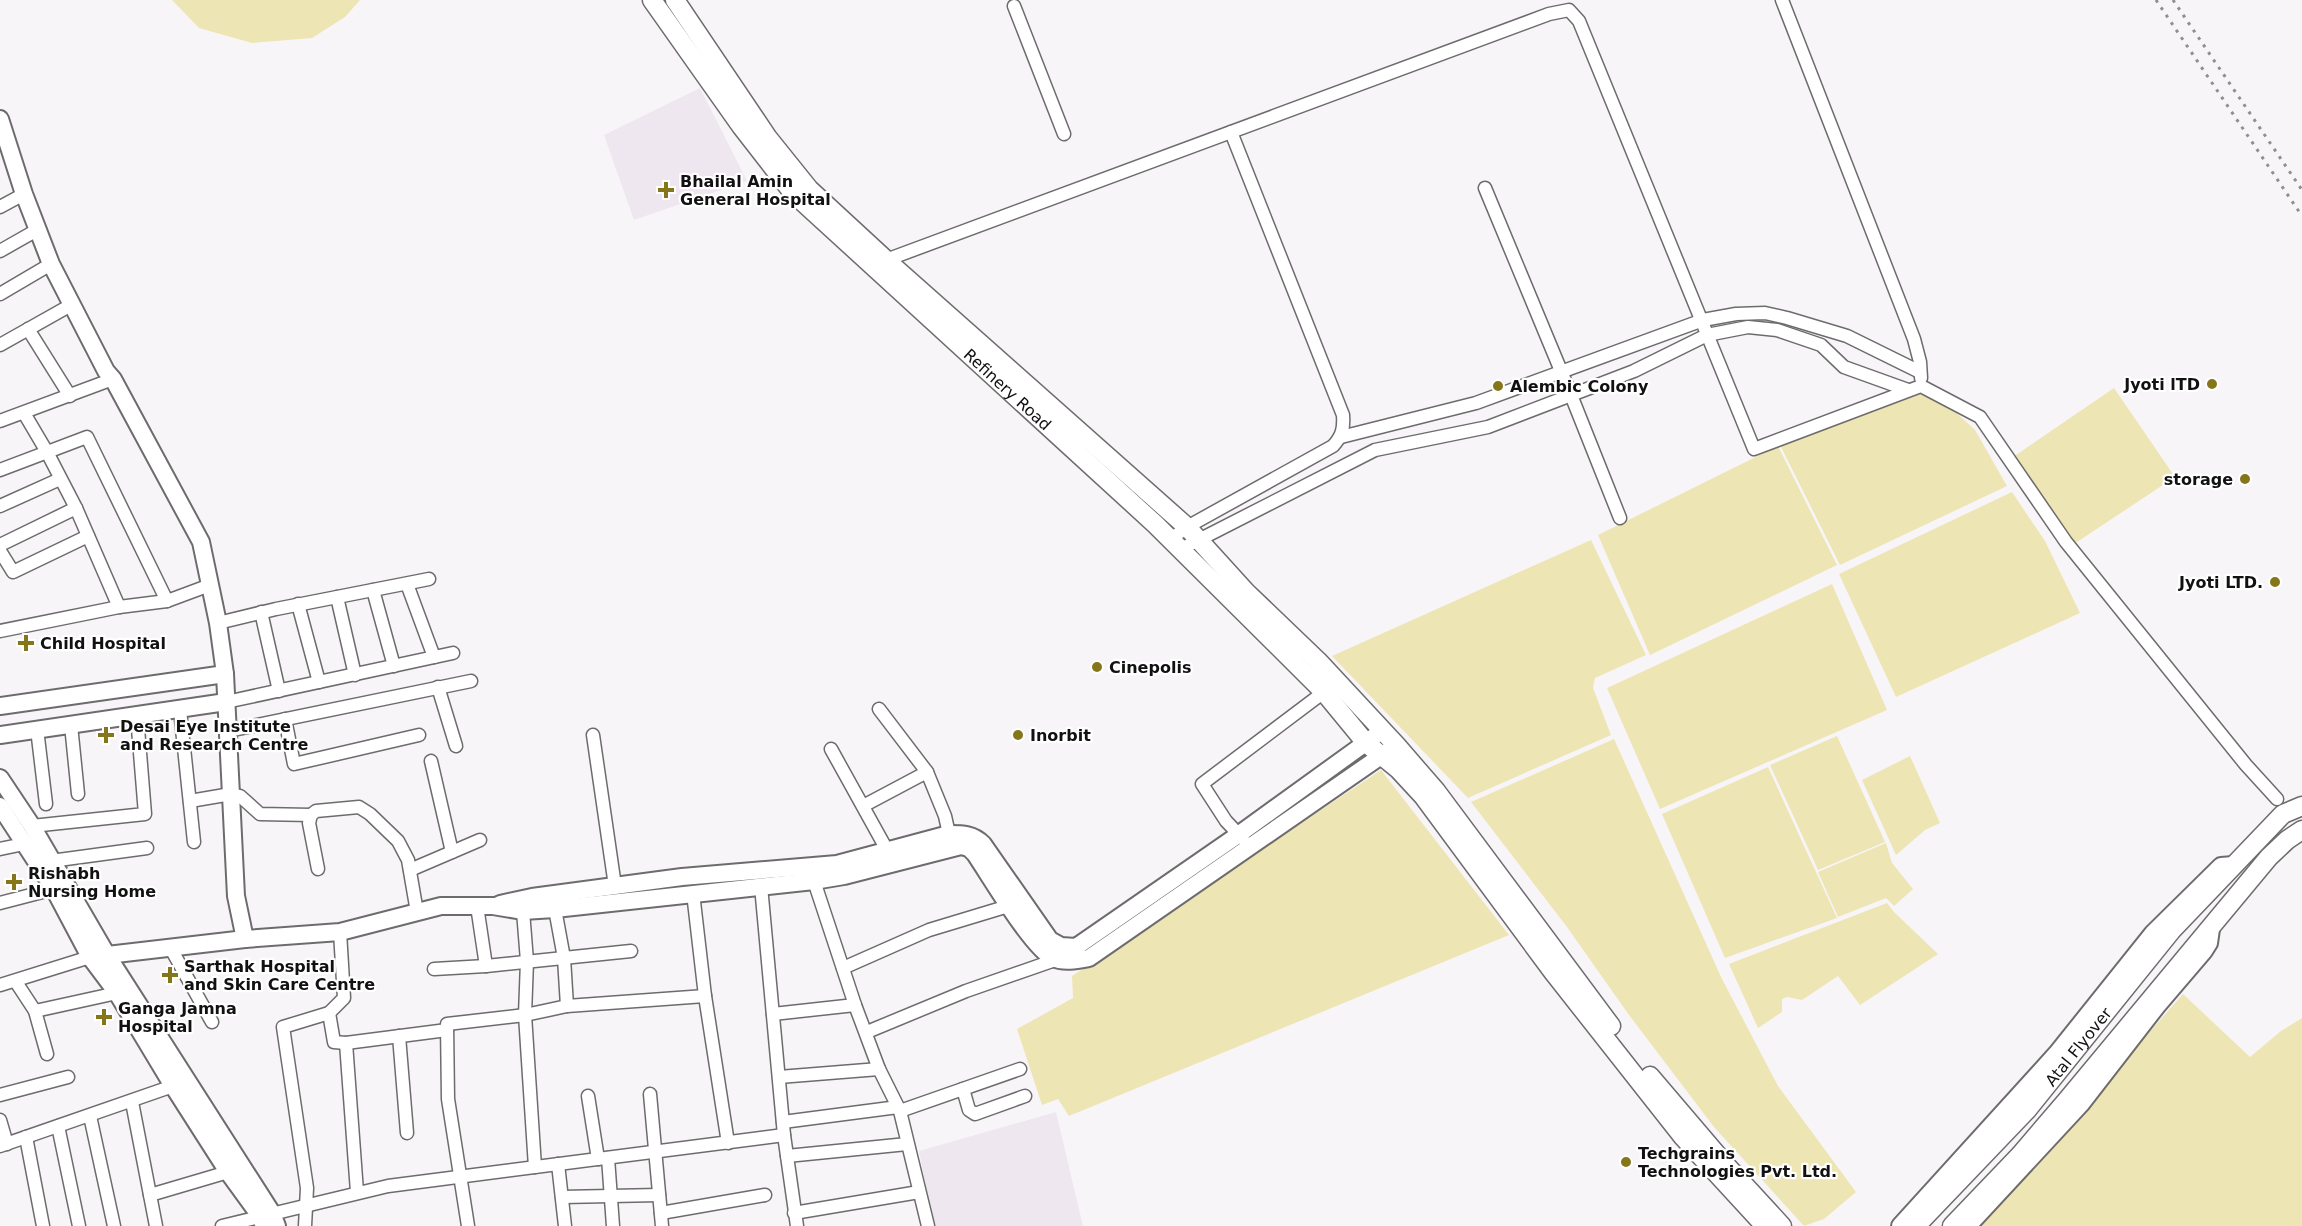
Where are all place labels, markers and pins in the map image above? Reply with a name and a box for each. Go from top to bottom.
place label: Bhailal Amin General Hospital [680,172,831,209]
marker: Bhailal Amin General Hospital [657,181,675,199]
place label: Jyoti lTD [2123,375,2200,394]
place label: Alembic Colony [1510,377,1649,396]
marker: Jyoti lTD [2205,377,2219,391]
marker: Alembic Colony [1491,379,1505,393]
place label: storage [2164,470,2233,489]
marker: storage [2238,472,2252,486]
place label: Jyoti LTD. [2178,573,2263,592]
marker: Jyoti LTD. [2268,575,2282,589]
marker: Child Hospital [17,634,35,652]
place label: Child Hospital [40,634,166,653]
place label: Cinepolis [1109,658,1191,677]
marker: Cinepolis [1090,660,1104,674]
place label: Desai Eye Institute and Research Centre [120,717,308,754]
marker: Desai Eye Institute and Research Centre [97,726,115,744]
place label: Inorbit [1030,726,1091,745]
marker: Inorbit [1011,728,1025,742]
place label: Rishabh Nursing Home [28,864,156,901]
marker: Rishabh Nursing Home [5,873,23,891]
place label: Sarthak Hospital and Skin Care Centre [184,957,375,994]
marker: Sarthak Hospital and Skin Care Centre [161,966,179,984]
place label: Ganga Jamna Hospital [118,999,237,1036]
marker: Ganga Jamna Hospital [95,1008,113,1026]
place label: Techgrains Technologies Pvt. Ltd. [1638,1144,1837,1181]
marker: Techgrains Technologies Pvt. Ltd. [1619,1155,1633,1169]

